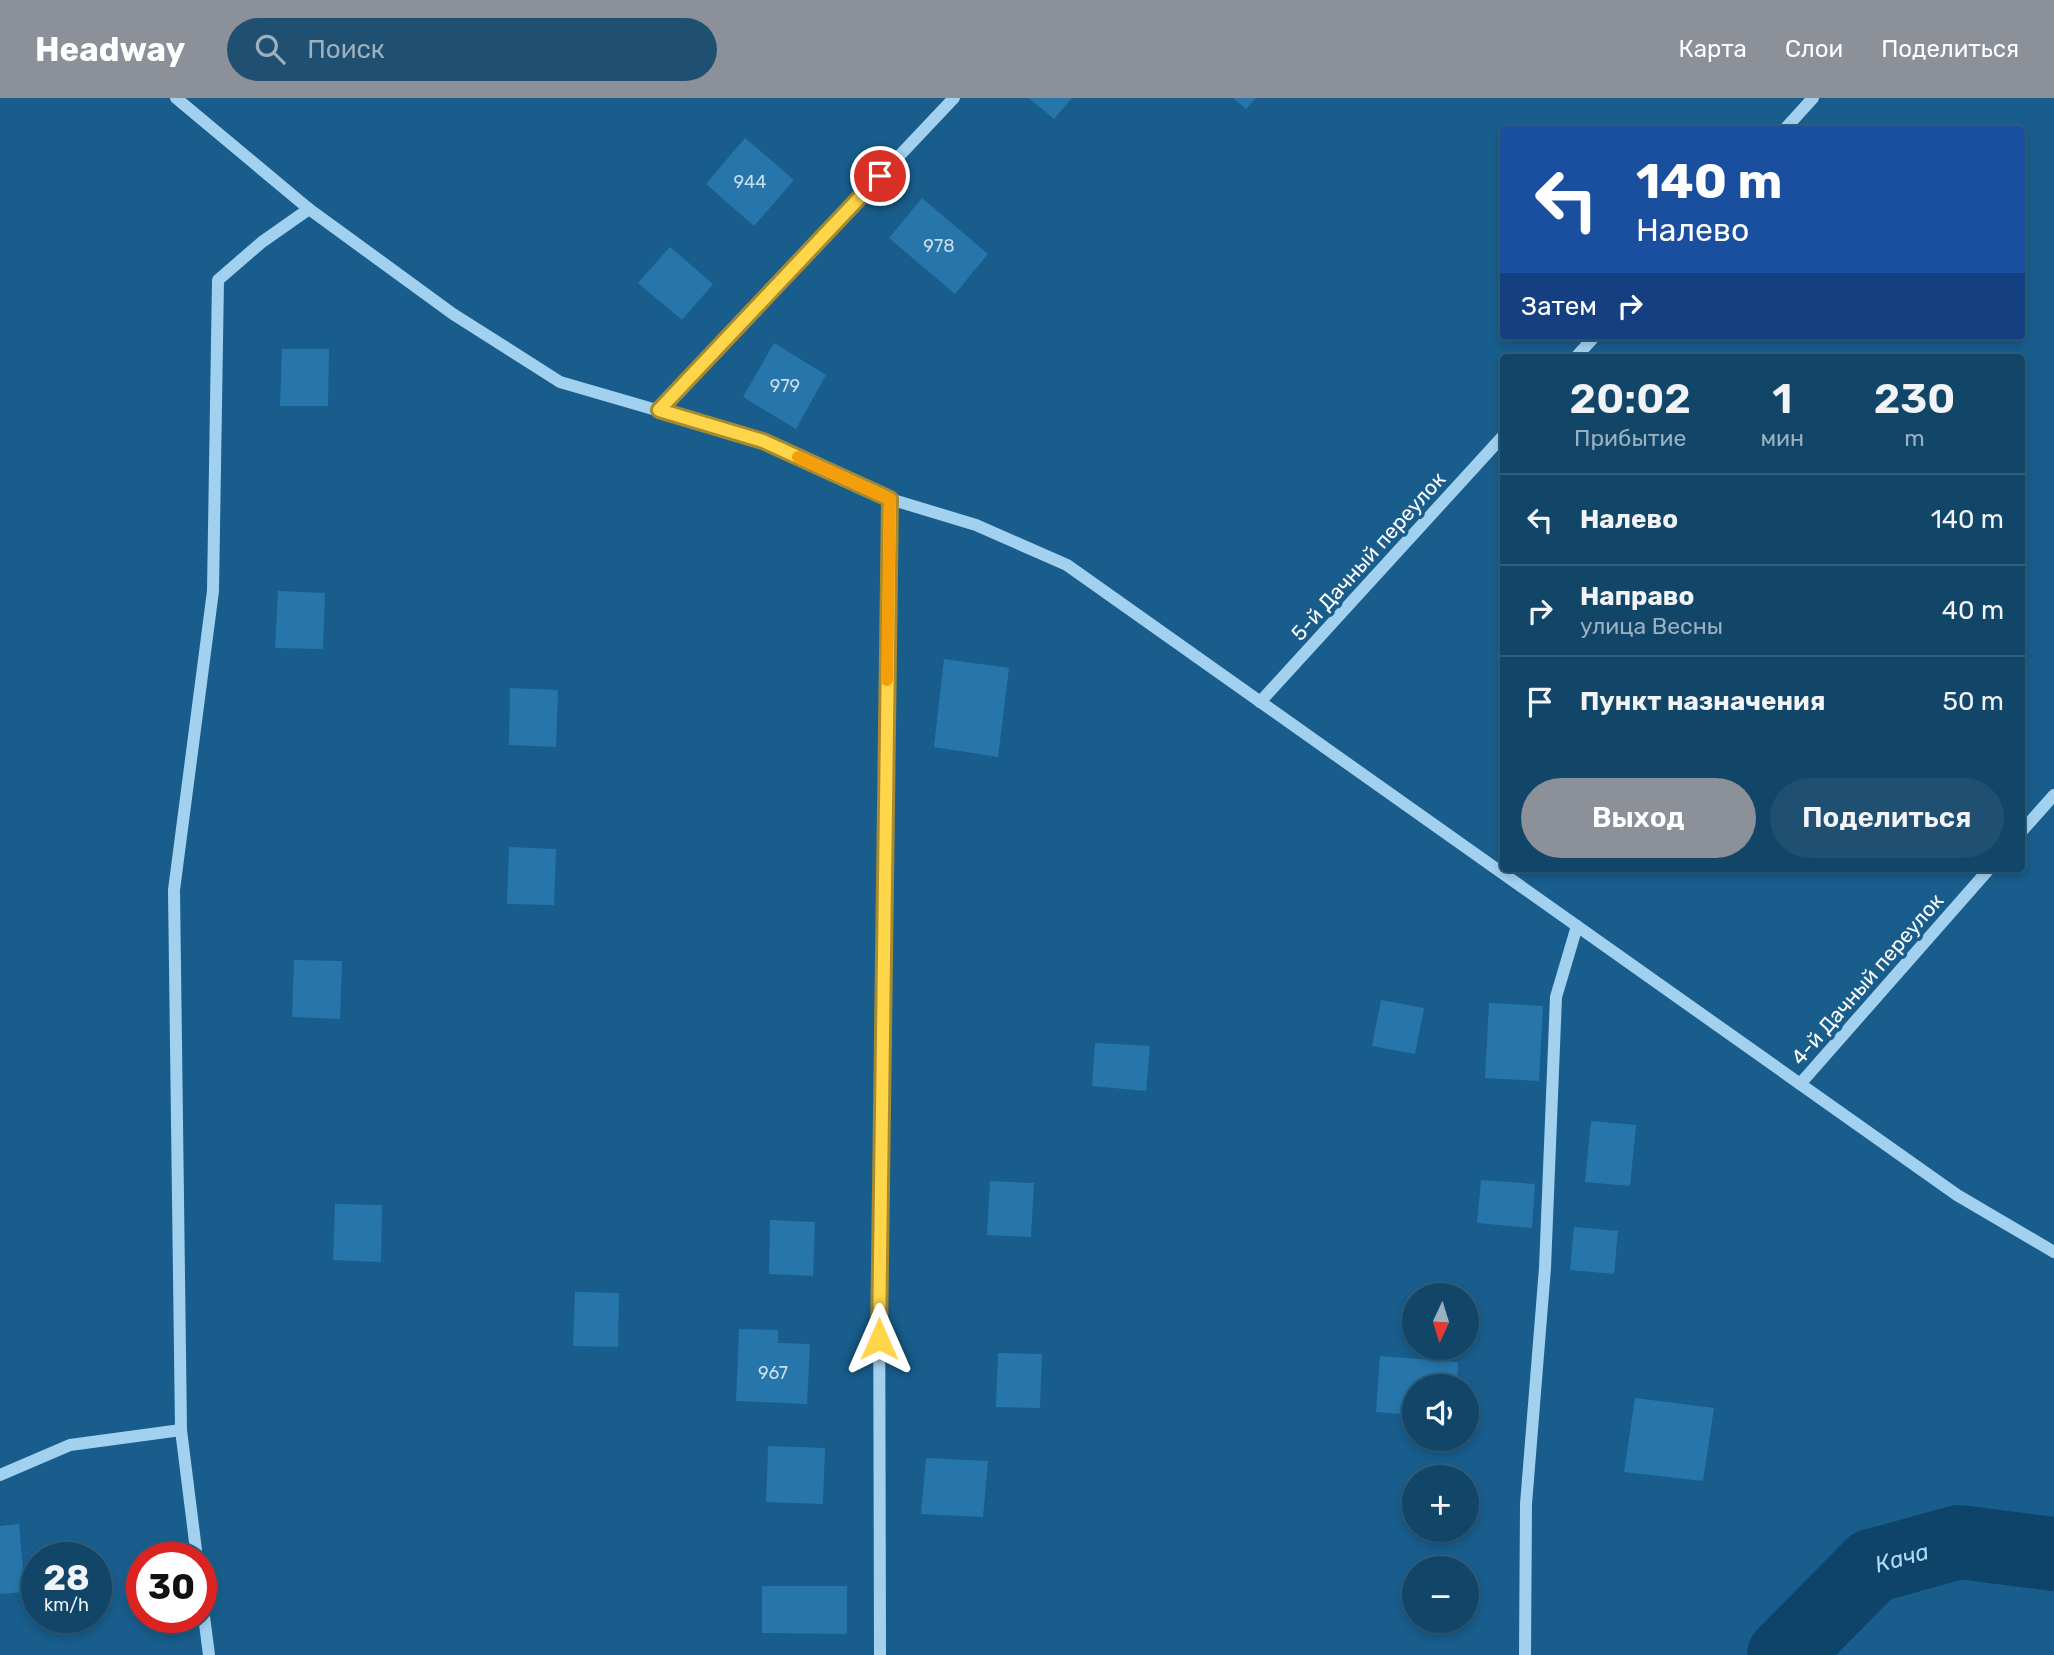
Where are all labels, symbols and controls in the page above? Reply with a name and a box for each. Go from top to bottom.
search box [227,18,717,81]
text: Headway [35,30,185,69]
icon: search [251,30,289,68]
text: Поиск [307,34,385,65]
text: Карта [1678,35,1747,63]
text: Слои [1785,35,1843,63]
text: Поделиться [1881,35,2019,63]
pin [850,146,910,206]
text: 140 m [1636,152,1782,210]
icon: left [1521,154,1612,245]
icon: arrive [861,157,899,195]
house number: 944 [734,171,766,193]
text: Налево [1636,211,1749,249]
house number: 978 [923,235,955,257]
icon: right [1611,287,1649,325]
text: Затем [1521,291,1597,322]
text: 20:02 [1570,374,1691,424]
text: 1 [1772,374,1792,424]
text: 230 [1874,374,1955,424]
house number: 979 [770,375,800,397]
text: Прибытие [1574,424,1686,452]
text: мин [1760,424,1804,452]
text: m [1904,424,1925,452]
street label: 5-й Дачный переулок [1286,466,1450,646]
icon: left [1521,501,1559,539]
text: Налево [1580,504,1678,535]
text: 140 m [1931,504,2004,535]
text: Направо [1580,581,1694,612]
icon: right [1521,592,1559,630]
text: 40 m [1942,595,2004,626]
text: улица Весны [1580,612,1723,640]
icon: arrive [1521,683,1559,721]
text: Пункт назначения [1580,686,1825,717]
text: 50 m [1943,686,2004,717]
button: Выход [1521,778,1756,858]
button: Поделиться [1770,778,2004,858]
street label: 4-й Дачный переулок [1786,888,1948,1070]
north arrow [1402,1283,1479,1360]
map controls [1402,1283,1479,1633]
position arrow [842,1302,916,1376]
house number: 967 [758,1362,788,1384]
button: sound [1402,1374,1479,1451]
button: + [1402,1465,1479,1542]
water label: Кача [1872,1537,1932,1579]
speed limit sign: 30 [126,1542,217,1633]
button: − [1402,1556,1479,1633]
text: 28 [43,1557,90,1599]
text: km/h [44,1594,89,1616]

